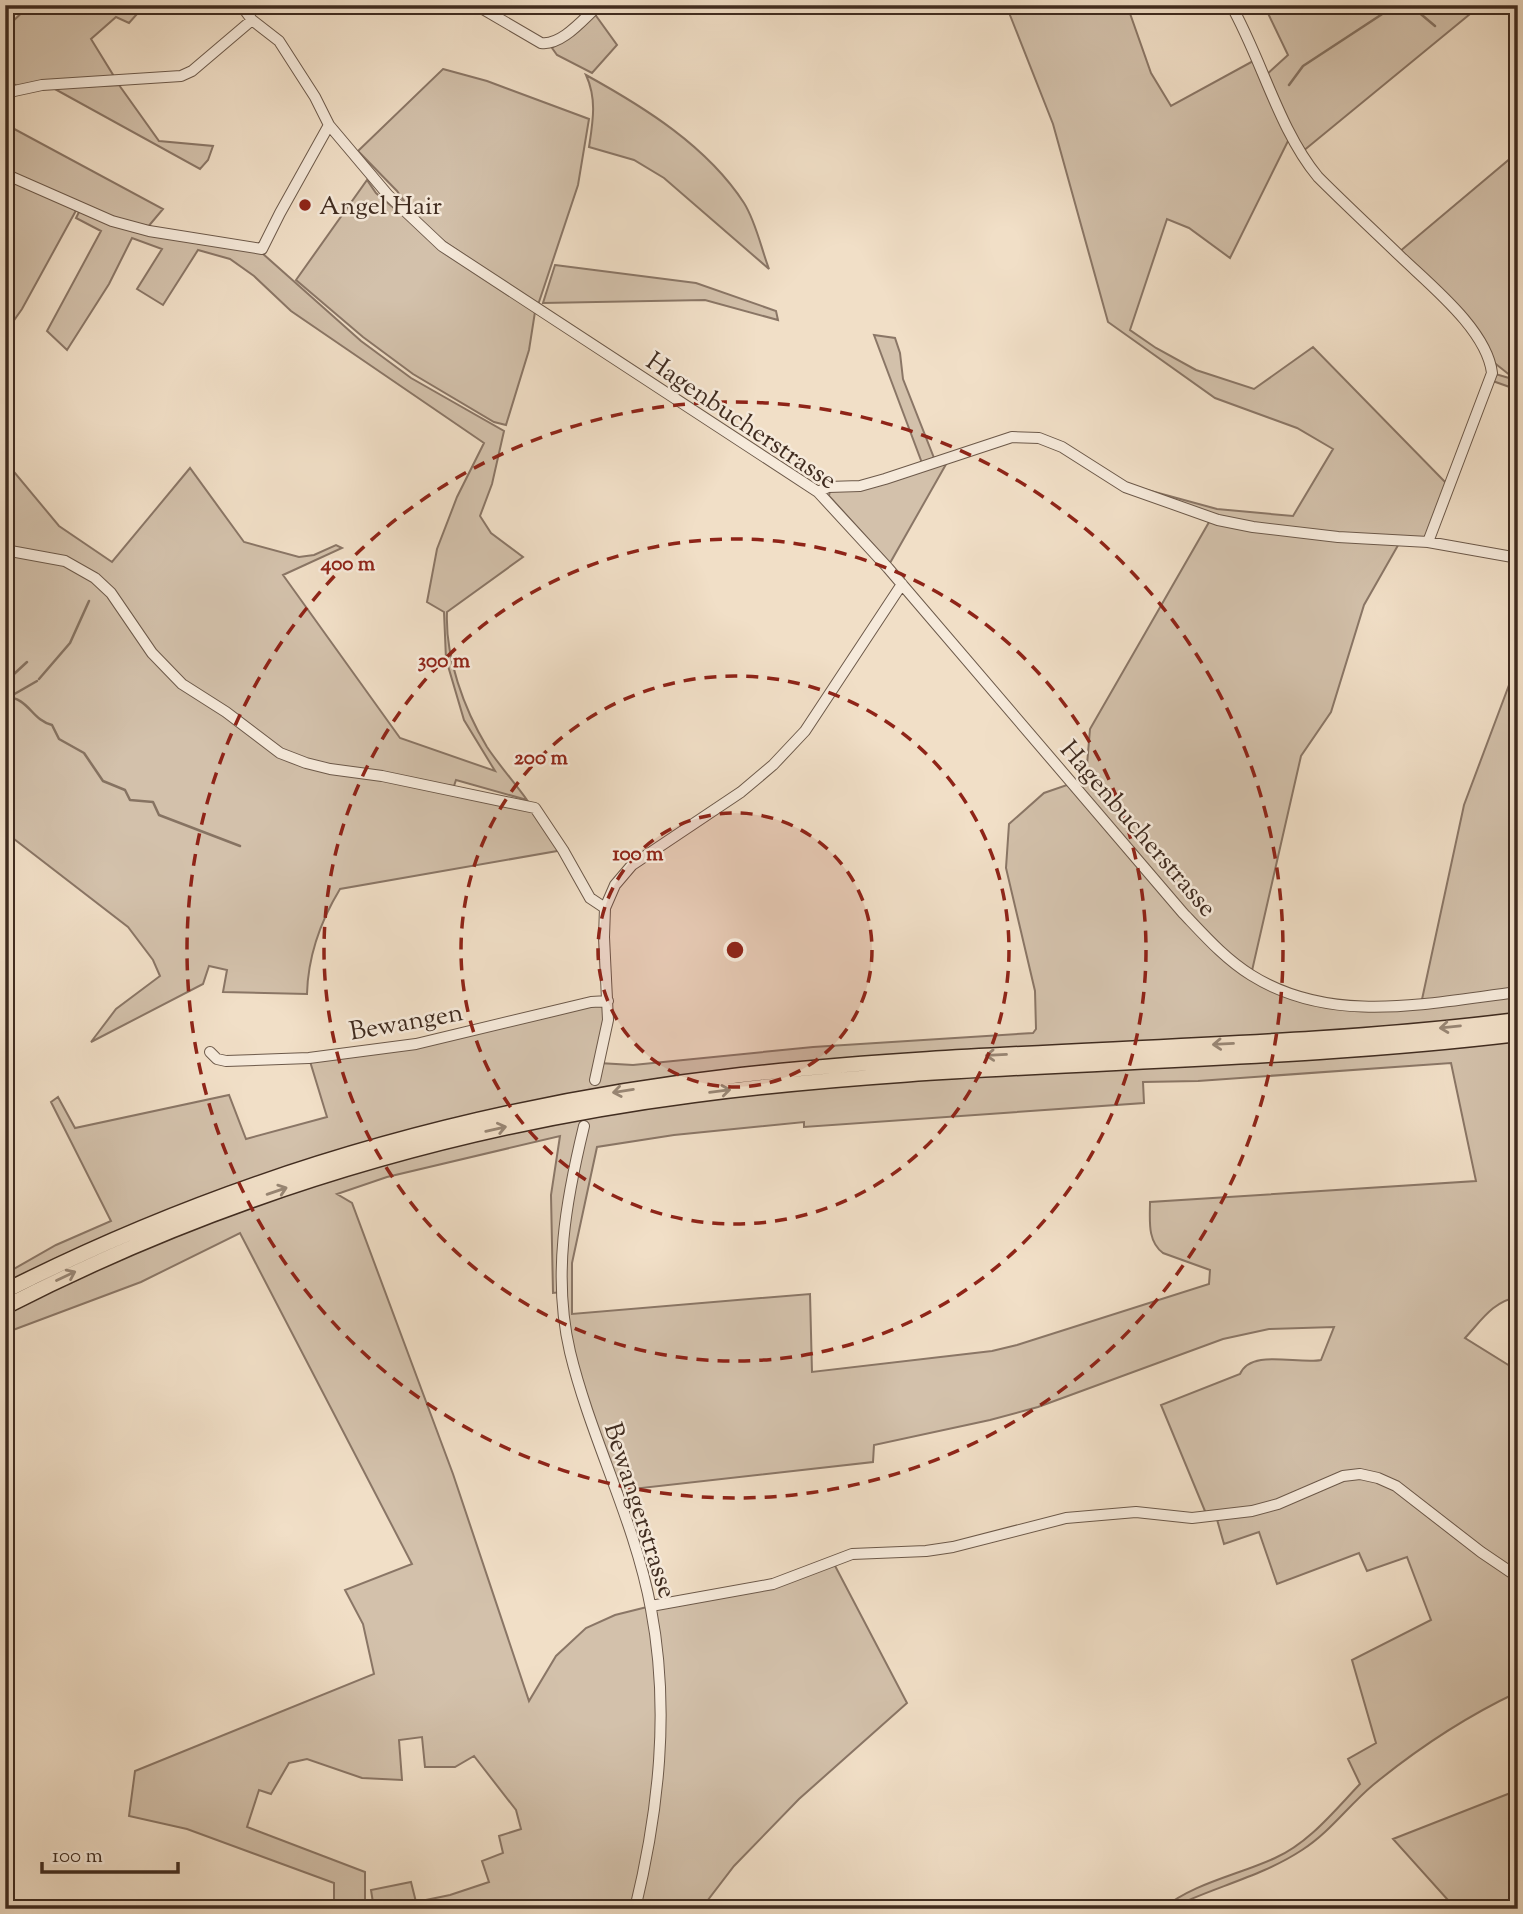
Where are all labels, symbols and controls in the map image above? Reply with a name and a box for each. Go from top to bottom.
place label: Angel Hair [319,189,442,226]
marker: Angel Hair [297,197,313,213]
street label: Hagenbucherstrasse [638,344,843,500]
text: 400 m [320,550,376,580]
text: 300 m [418,647,471,677]
street label: Hagenbucherstrasse [1050,733,1224,926]
text: 200 m [514,744,569,774]
text: 100 m [613,840,664,870]
centre of rings [723,938,747,962]
street label: Bewangen [347,995,466,1052]
one-way arrow [1439,1021,1462,1034]
one-way arrow [1212,1037,1235,1050]
one-way arrow [985,1049,1008,1062]
one-way arrow [612,1085,635,1098]
one-way arrow [708,1085,731,1098]
one-way arrow [484,1122,507,1135]
one-way arrow [266,1184,288,1196]
one-way arrow [56,1269,77,1282]
street label: Bewangerstrasse [593,1418,684,1603]
scale bar [42,1830,178,1874]
text: 100 m [52,1842,103,1872]

